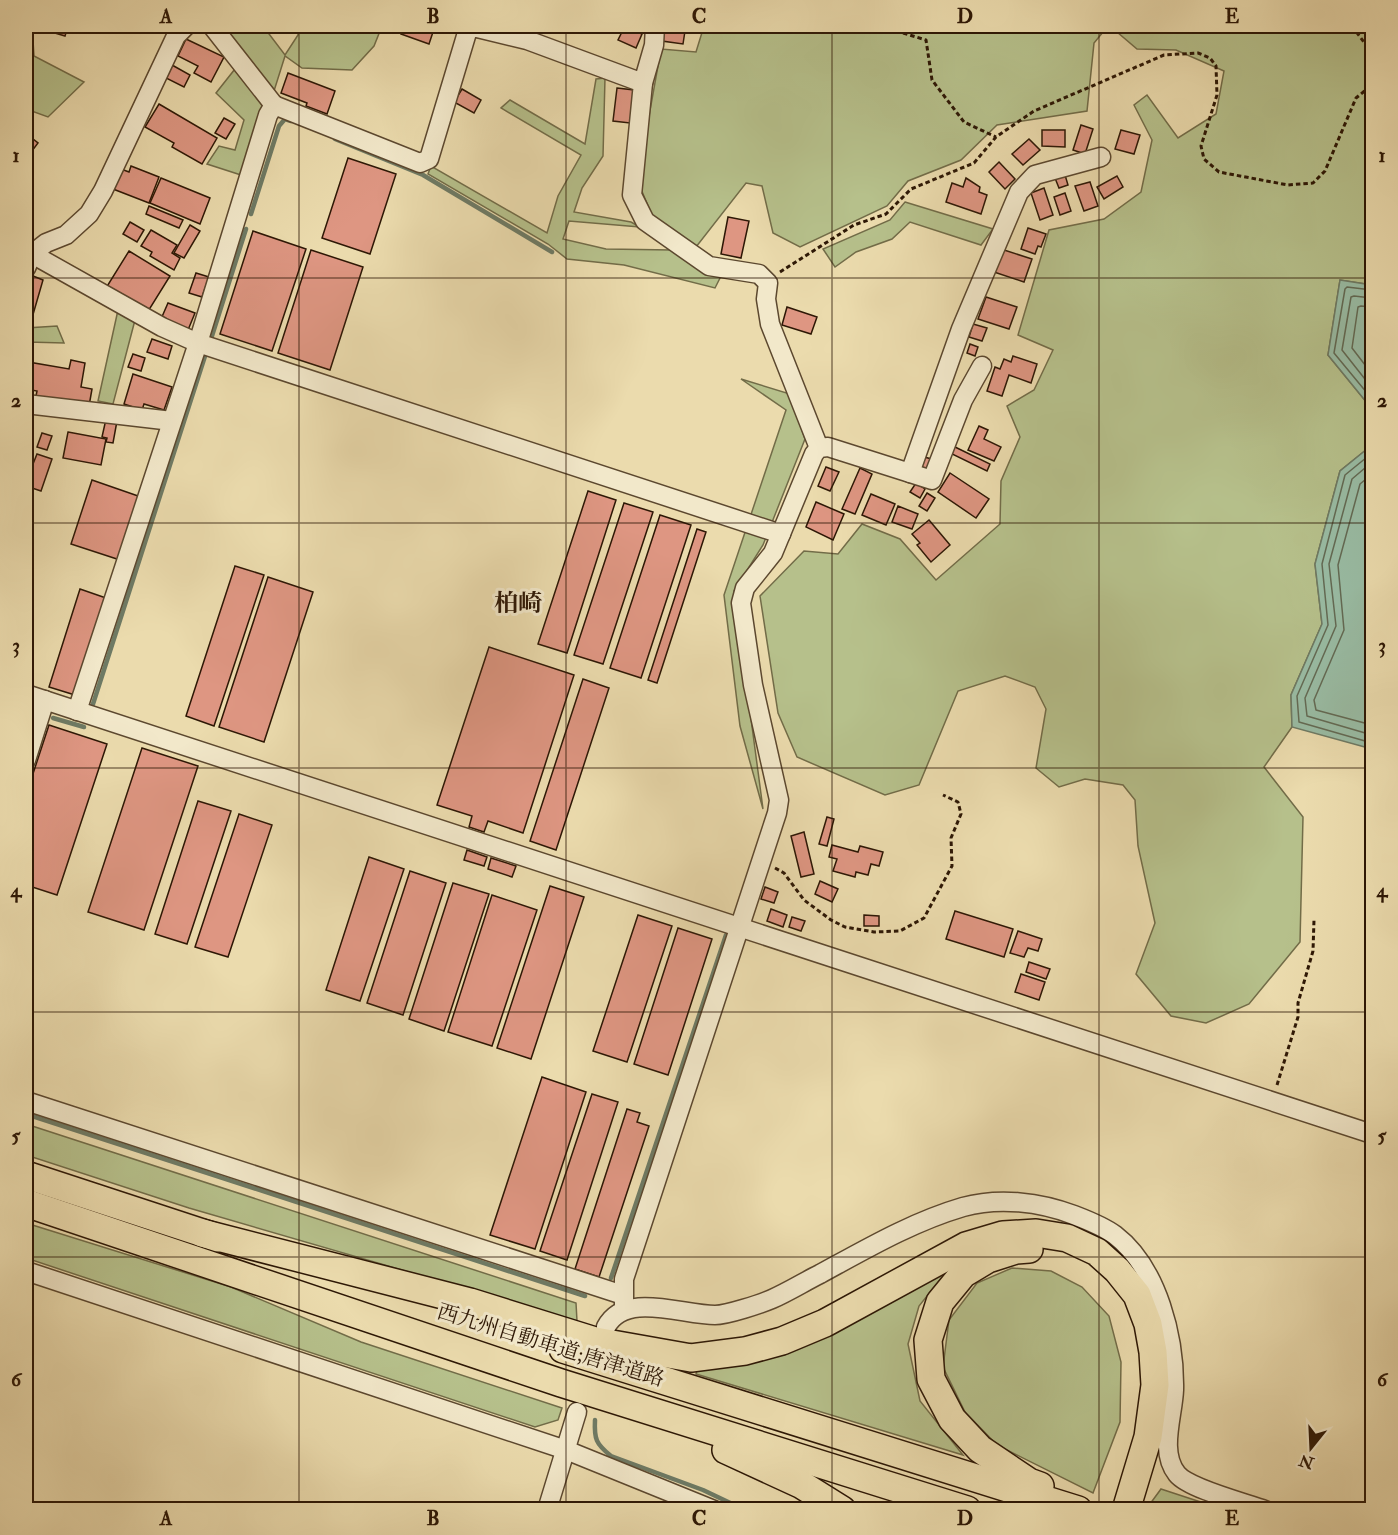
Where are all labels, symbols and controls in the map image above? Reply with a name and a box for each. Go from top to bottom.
text: A [159,4,173,29]
text: B [426,4,440,29]
text: C [692,4,706,29]
text: D [957,4,973,29]
text: E [1225,4,1240,29]
text: 1 [12,143,20,168]
text: 1 [1378,143,1386,168]
text: 2 [11,388,21,413]
text: 2 [1377,388,1387,413]
district label: 柏崎 [494,588,542,619]
text: 3 [12,633,20,658]
text: 3 [1378,633,1386,658]
text: 4 [10,878,23,903]
text: 4 [1376,878,1389,903]
text: 5 [12,1123,22,1148]
text: 5 [1378,1123,1388,1148]
street label: 西九州自動車道;唐津道路 [434,1298,668,1393]
text: 6 [11,1367,23,1392]
text: 6 [1377,1367,1389,1392]
north arrow [1281,1418,1341,1478]
text: N [1296,1449,1318,1473]
text: A [159,1506,173,1531]
text: B [426,1506,440,1531]
text: C [692,1506,706,1531]
text: D [957,1506,973,1531]
text: E [1225,1506,1240,1531]

